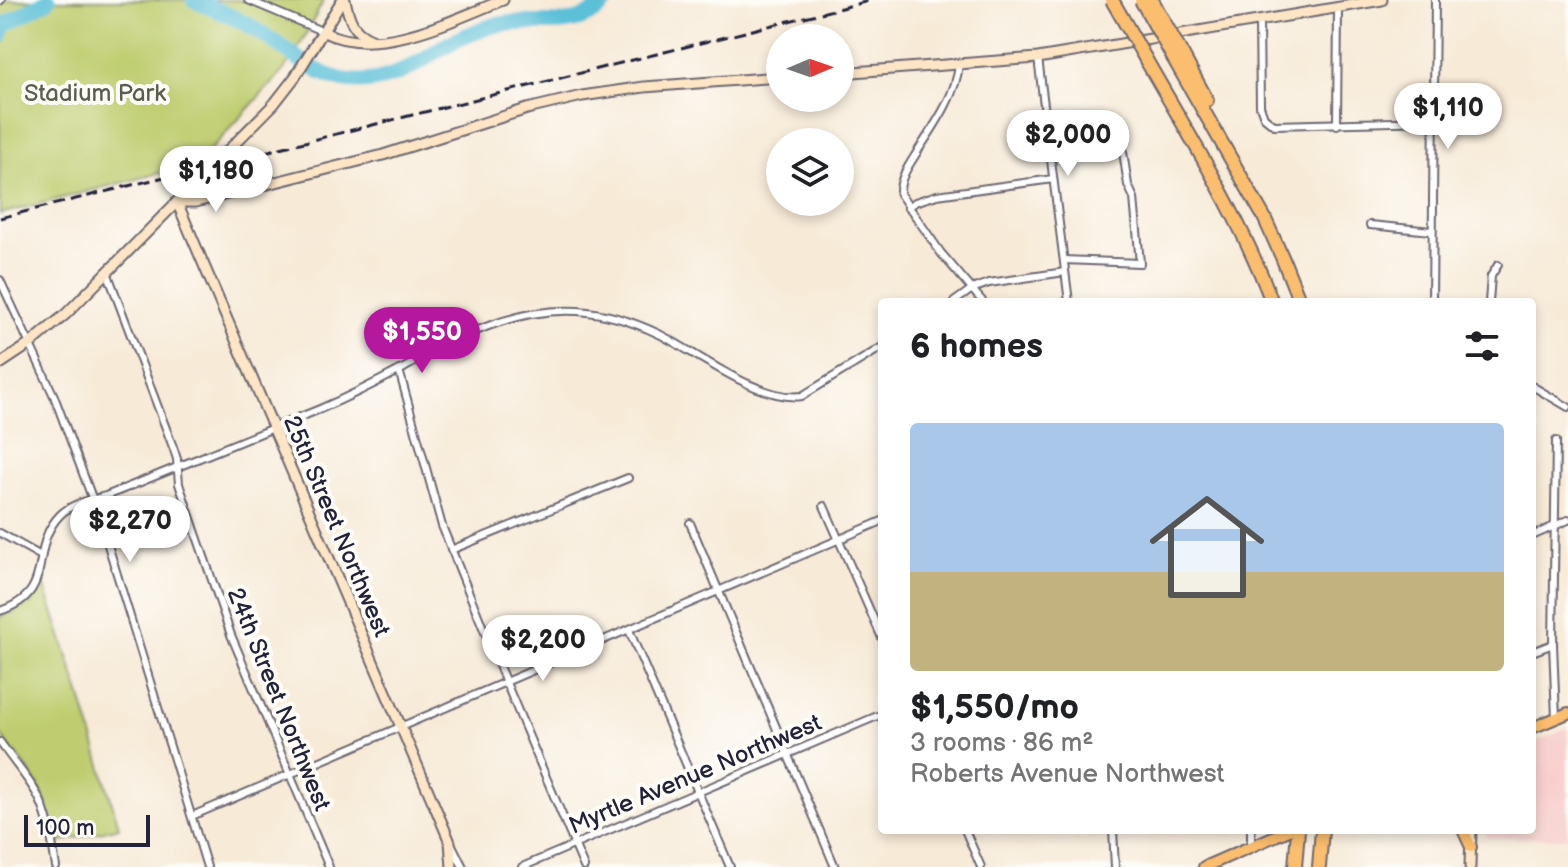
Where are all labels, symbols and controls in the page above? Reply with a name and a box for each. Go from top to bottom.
north arrow [766,24,854,112]
map controls [766,24,854,216]
park label: Stadium Park [24,79,166,108]
pin: $1,110 [1383,83,1513,151]
text: $1,110 [1412,93,1484,124]
pin: $2,000 [1003,110,1133,178]
text: $2,000 [1024,120,1112,151]
button: layers [766,128,854,216]
pin: $1,180 [151,146,281,214]
text: $1,180 [178,156,254,187]
pin: $1,550 [357,307,487,375]
text: $1,550 [382,317,462,348]
icon: filters [1460,324,1504,368]
text: 6 homes [910,326,1043,367]
street label: 25th Street Northwest [277,411,397,642]
icon: home [1135,475,1279,619]
pin: $2,270 [65,496,195,564]
text: $2,270 [88,506,172,537]
street label: 24th Street Northwest [221,583,337,816]
pin: $2,200 [478,615,608,683]
text: $2,200 [500,625,586,656]
text: $1,550/mo [910,687,1079,728]
street label: Myrtle Avenue Northwest [565,708,826,841]
text: 3 rooms · 86 m² [910,728,1094,759]
text: Roberts Avenue Northwest [910,759,1225,790]
scale bar [24,811,150,847]
text: 100 m [36,815,95,842]

